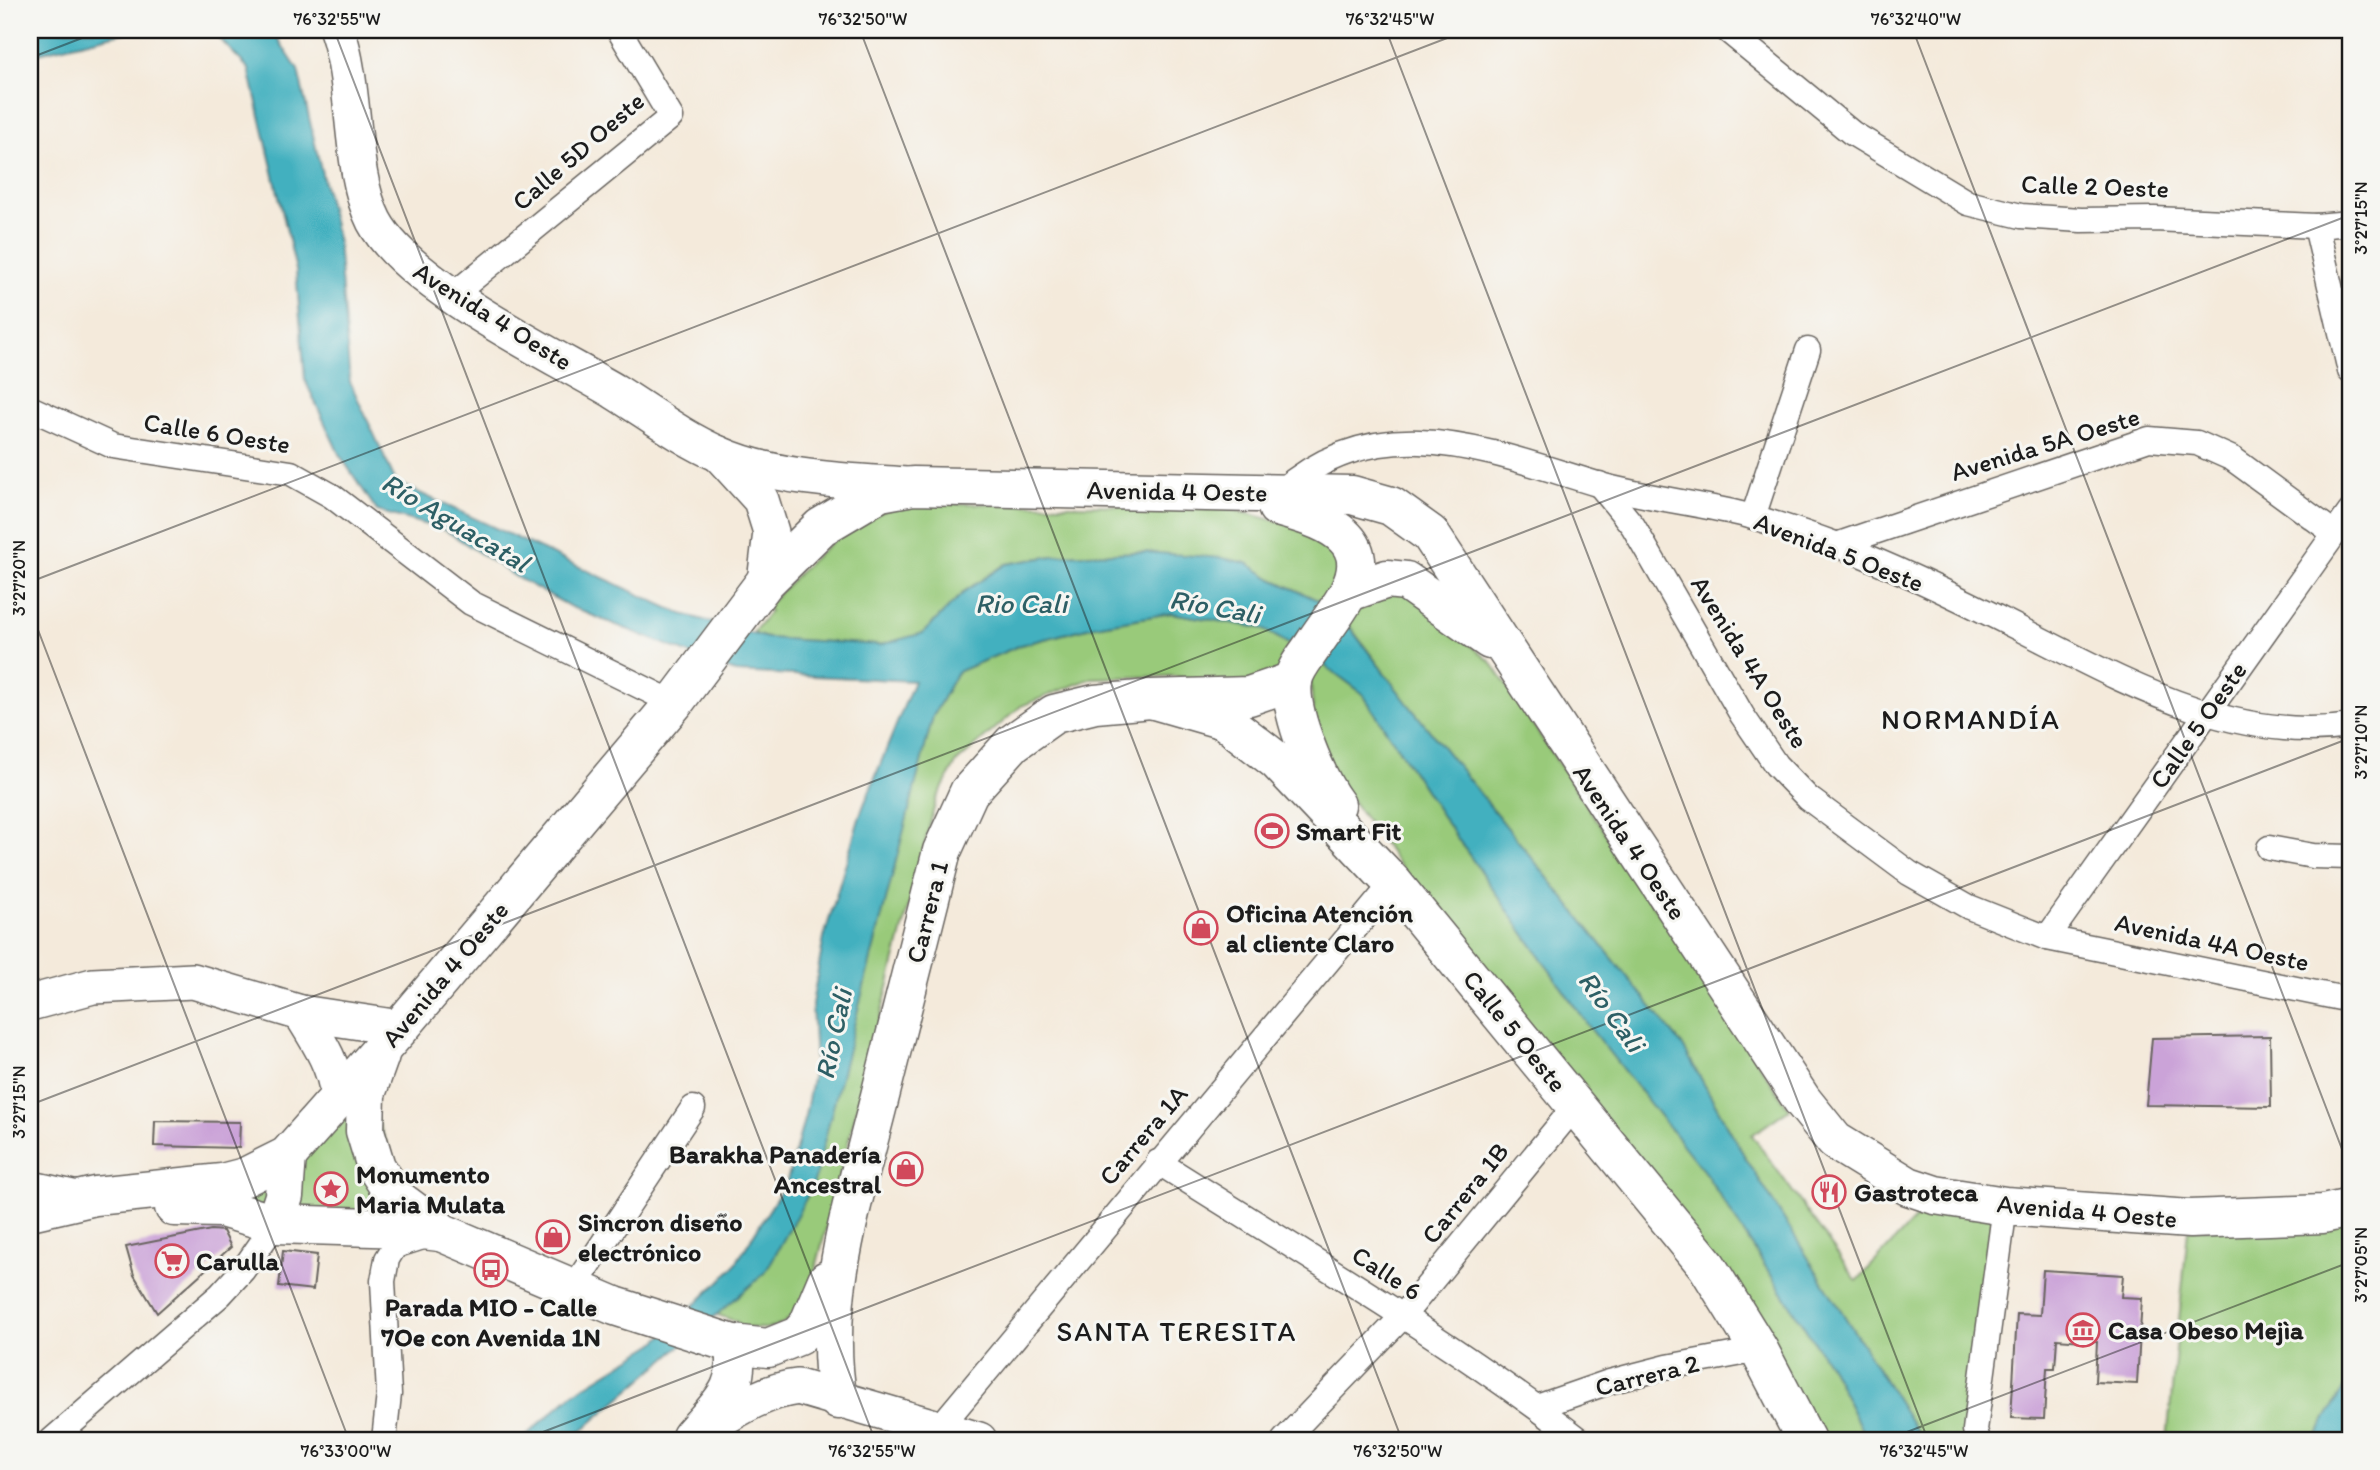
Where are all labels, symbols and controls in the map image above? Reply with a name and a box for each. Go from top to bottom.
text: 76°32'55"W [293,8,381,30]
text: 76°32'50"W [819,8,907,30]
text: 76°32'45"W [1346,8,1434,30]
text: 76°32'40"W [1871,8,1961,30]
street label: Calle 5D Oeste [505,85,651,217]
street label: Calle 2 Oeste [2021,167,2169,205]
text: 3°27'15"N [2350,181,2372,255]
street label: Avenida 4 Oeste [408,255,578,377]
street label: Avenida 5A Oeste [1947,400,2143,488]
street label: Calle 6 Oeste [141,406,293,460]
water label: Río Aguacatal [376,465,538,580]
street label: Avenida 4 Oeste [1086,473,1268,509]
street label: Avenida 5 Oeste [1750,505,1928,599]
text: 3°27'20"N [8,540,30,616]
street label: Avenida 4A Oeste [1684,570,1816,754]
water label: Río Cali [1167,581,1266,631]
water label: Rio Cali [975,586,1070,620]
street label: Calle 5 Oeste [2143,655,2253,795]
district label: NORMANDÍA [1881,702,2061,736]
text: 3°27'10"N [2350,704,2372,780]
street label: Avenida 4 Oeste [1566,758,1694,926]
sports icon: Smart Fit [1253,812,1291,850]
place label: Smart Fit [1296,815,1402,847]
street label: Carrera 1 [899,857,955,967]
street label: Avenida 4 Oeste [375,894,515,1054]
place label: Oficina Atención al cliente Claro [1226,897,1413,959]
street label: Avenida 4A Oeste [2112,906,2312,978]
shop icon: Oficina Atención al cliente Claro [1182,909,1220,947]
street label: Calle 5 Oeste [1456,964,1574,1098]
water label: Río Cali [1571,964,1654,1060]
water label: Río Cali [807,983,860,1082]
text: 3°27'15"N [8,1065,30,1139]
street label: Carrera 1A [1092,1078,1194,1192]
street label: Carrera 1B [1414,1136,1516,1250]
place label: Barakha Panadería Ancestral [669,1138,882,1200]
shop icon: Barakha Panadería Ancestral [887,1150,925,1188]
place label: Monumento Maria Mulata [356,1158,506,1220]
place icon: Monumento Maria Mulata [312,1170,350,1208]
restaurant icon: Gastroteca [1810,1173,1848,1211]
place label: Gastroteca [1854,1176,1978,1208]
street label: Avenida 4 Oeste [1996,1187,2178,1235]
place label: Sincron diseño electrónico [578,1206,742,1268]
shop icon: Sincron diseño electrónico [534,1218,572,1256]
text: 3°27'05"N [2350,1227,2372,1303]
street label: Calle 6 [1346,1239,1428,1307]
supermarket icon: Carulla [153,1242,191,1280]
place label: Carulla [196,1245,279,1277]
bus stop icon: Parada MIO - Calle 7Oe con Avenida 1N [472,1251,510,1289]
place label: Parada MIO - Calle 7Oe con Avenida 1N [380,1291,601,1353]
museum icon: Casa Obeso Mejìa [2064,1311,2102,1349]
district label: SANTA TERESITA [1057,1314,1297,1348]
place label: Casa Obeso Mejìa [2108,1314,2304,1346]
street label: Carrera 2 [1592,1347,1703,1403]
text: 76°33'00"W [301,1440,391,1462]
text: 76°32'55"W [828,1440,916,1462]
text: 76°32'50"W [1354,1440,1442,1462]
text: 76°32'45"W [1880,1440,1968,1462]

